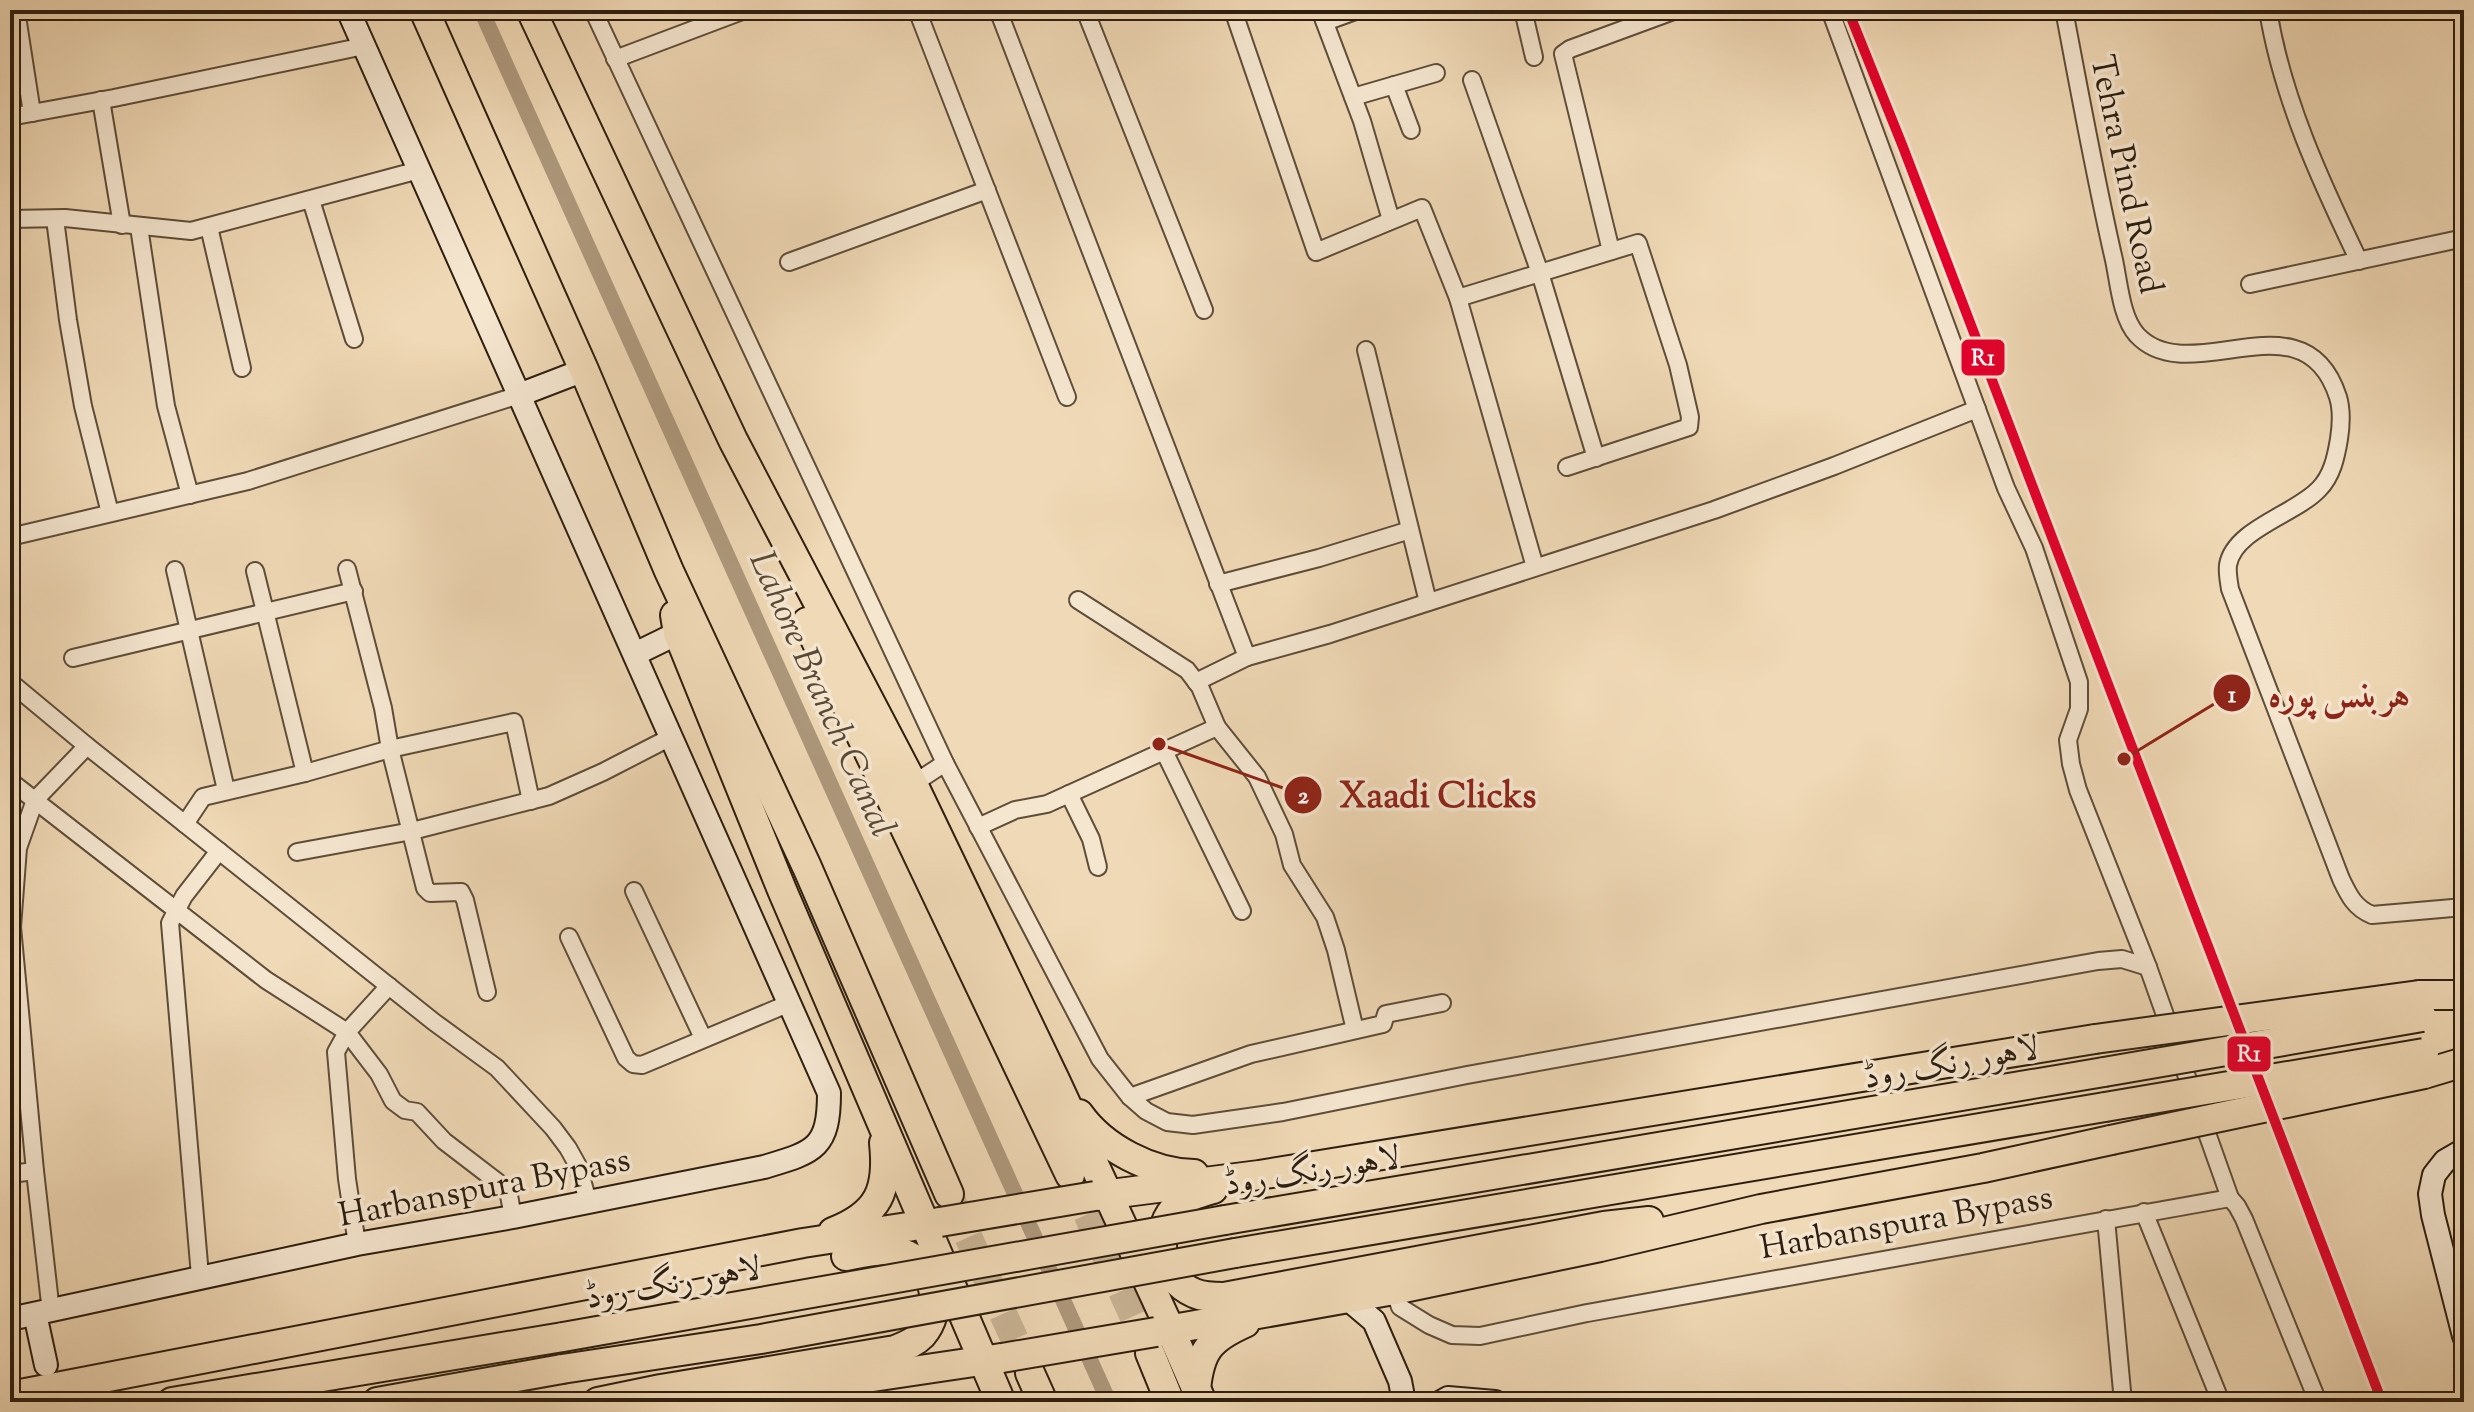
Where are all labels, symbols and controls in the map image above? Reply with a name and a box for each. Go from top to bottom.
street label: Tehra Pind Road [2075,51,2174,299]
line badge: R1 [1960,338,2006,377]
text: R1 [1971,344,1995,376]
water label: Lahore Branch Canal [734,543,907,846]
callout: ہربنس پورہ [2212,663,2426,723]
text: ہربنس پورہ [2268,671,2410,723]
text: 1 [2228,679,2237,713]
callout: Xaadi Clicks [1283,765,1552,825]
text: Xaadi Clicks [1340,772,1536,824]
text: 2 [1297,780,1309,814]
street label: لاہور رنگ روڈ [1860,1025,2043,1104]
line badge: R1 [2226,1035,2272,1073]
text: R1 [2237,1040,2261,1072]
street label: لاہور رنگ روڈ [1221,1134,1404,1211]
street label: Harbanspura Bypass [335,1137,635,1242]
street label: Harbanspura Bypass [1757,1175,2057,1274]
street label: لاہور رنگ روڈ [582,1245,765,1324]

